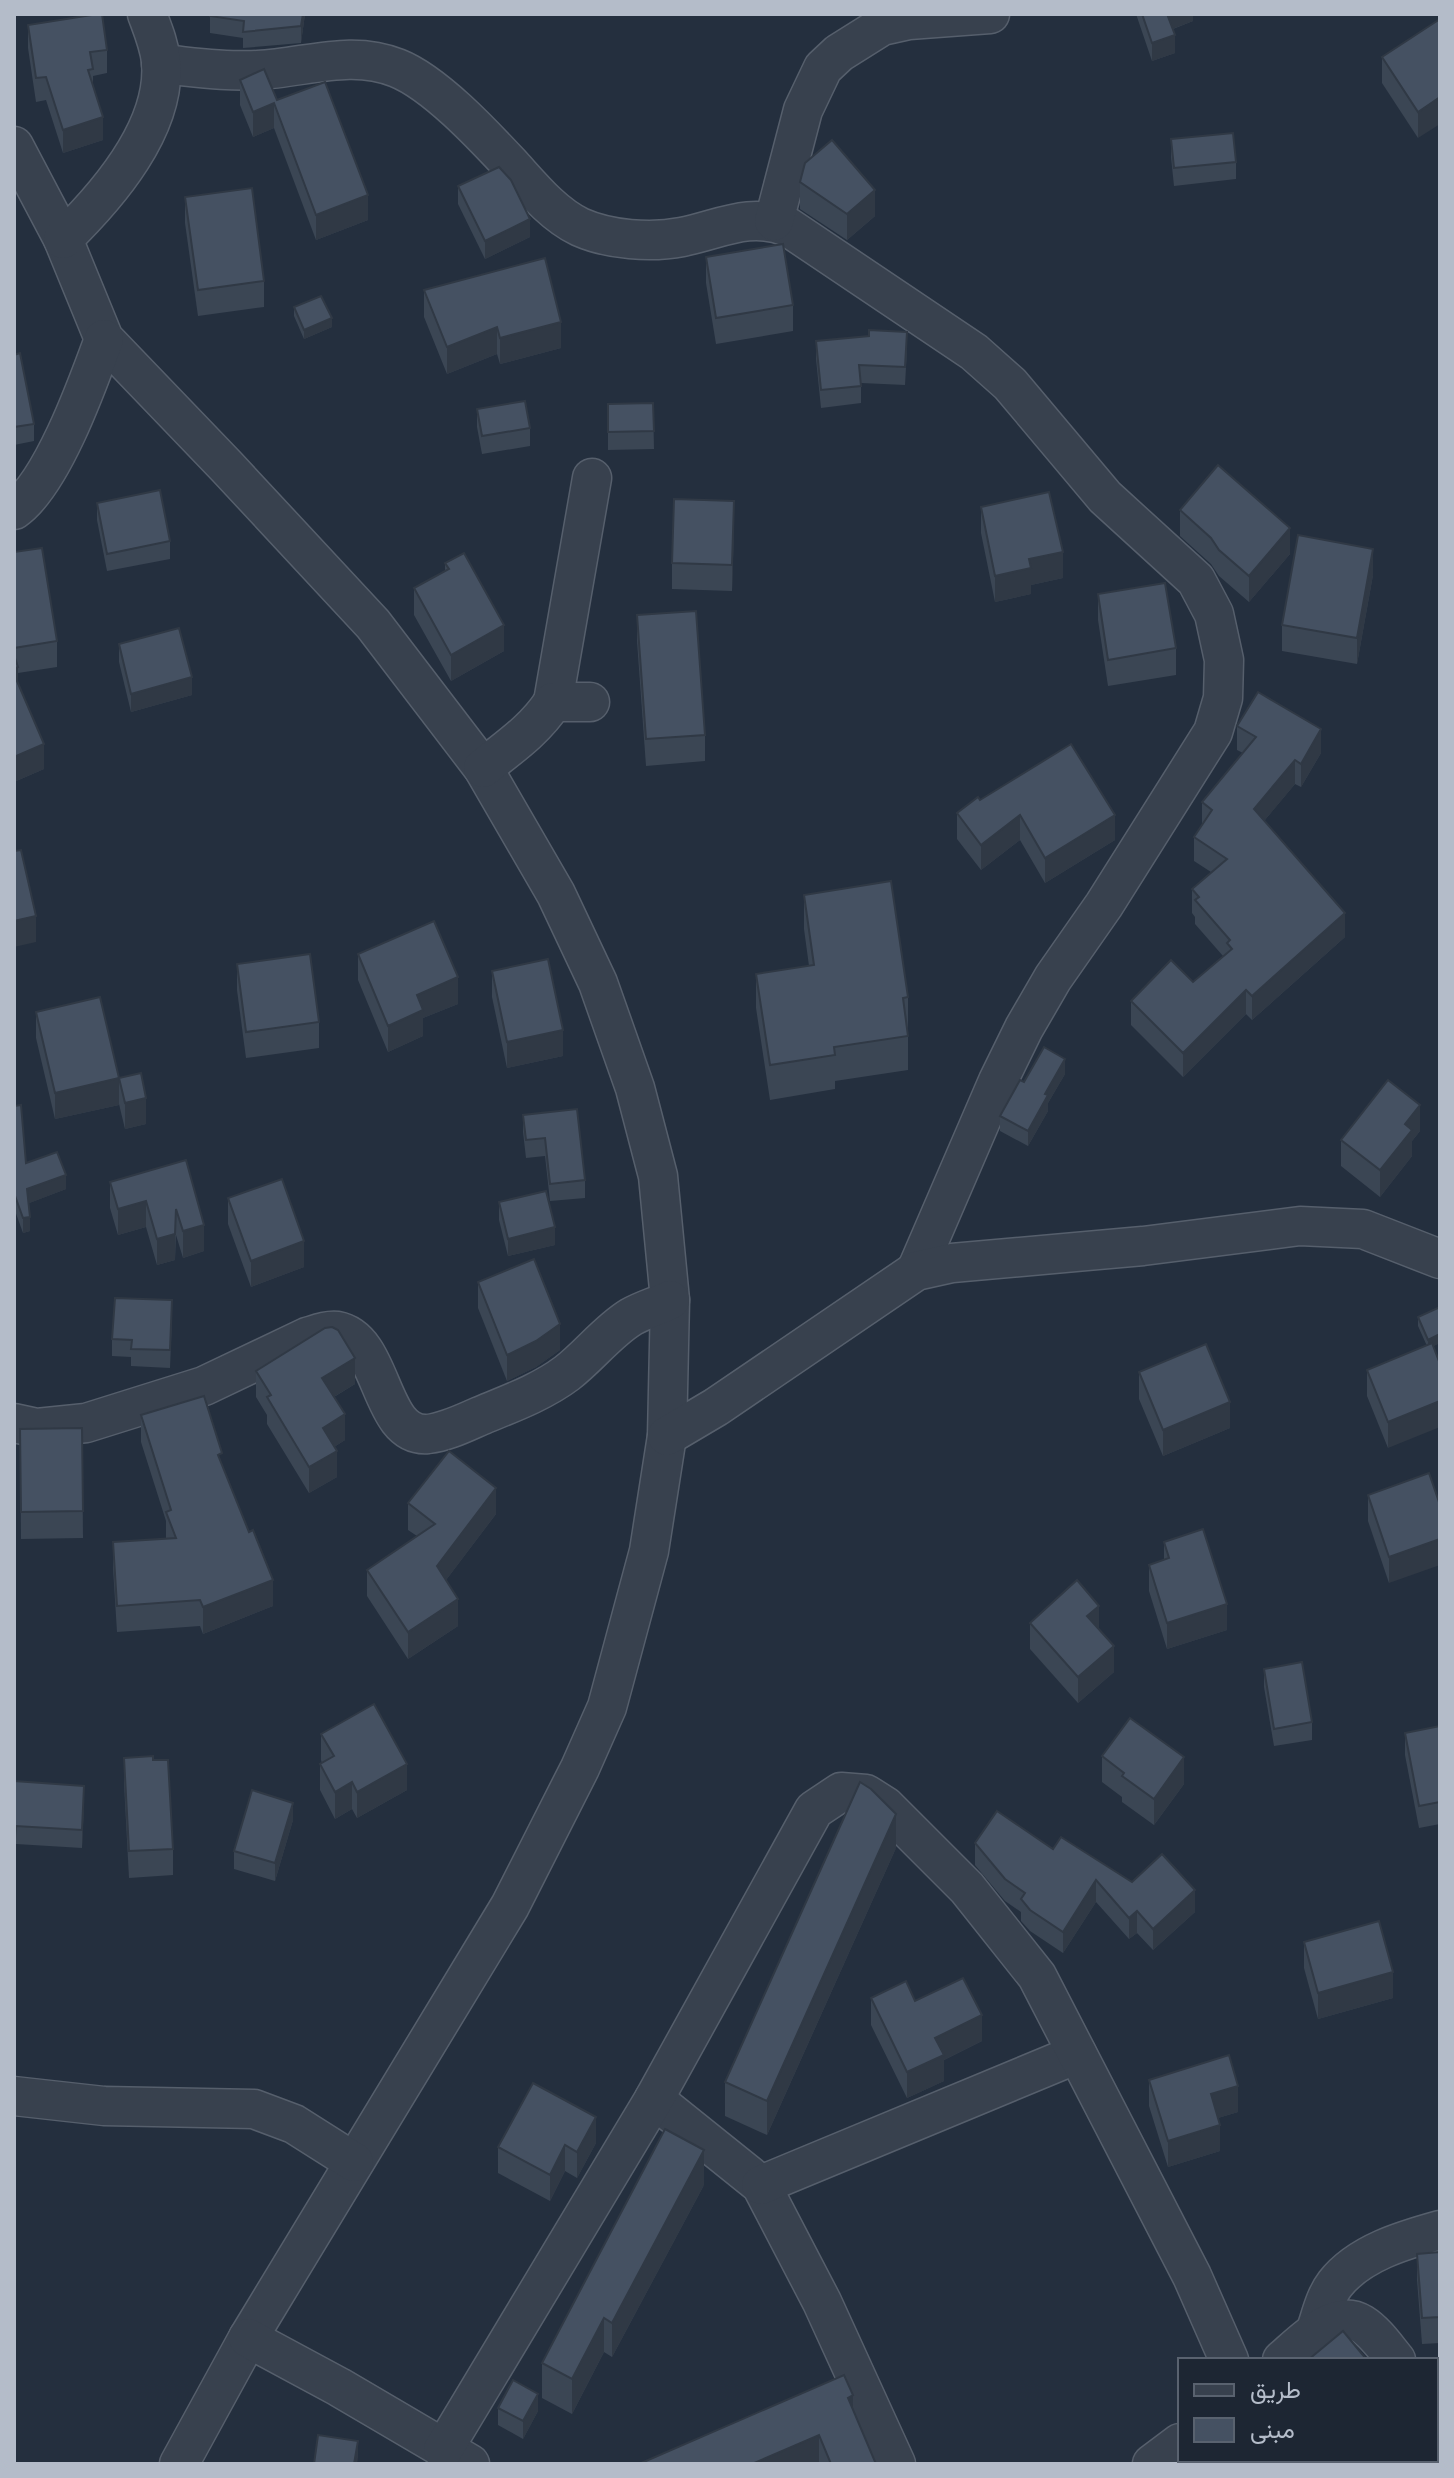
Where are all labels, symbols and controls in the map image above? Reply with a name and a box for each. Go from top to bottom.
legend [1178,2358,1438,2462]
text: طريق [1250,2372,1301,2407]
text: مبنى [1250,2412,1295,2447]

